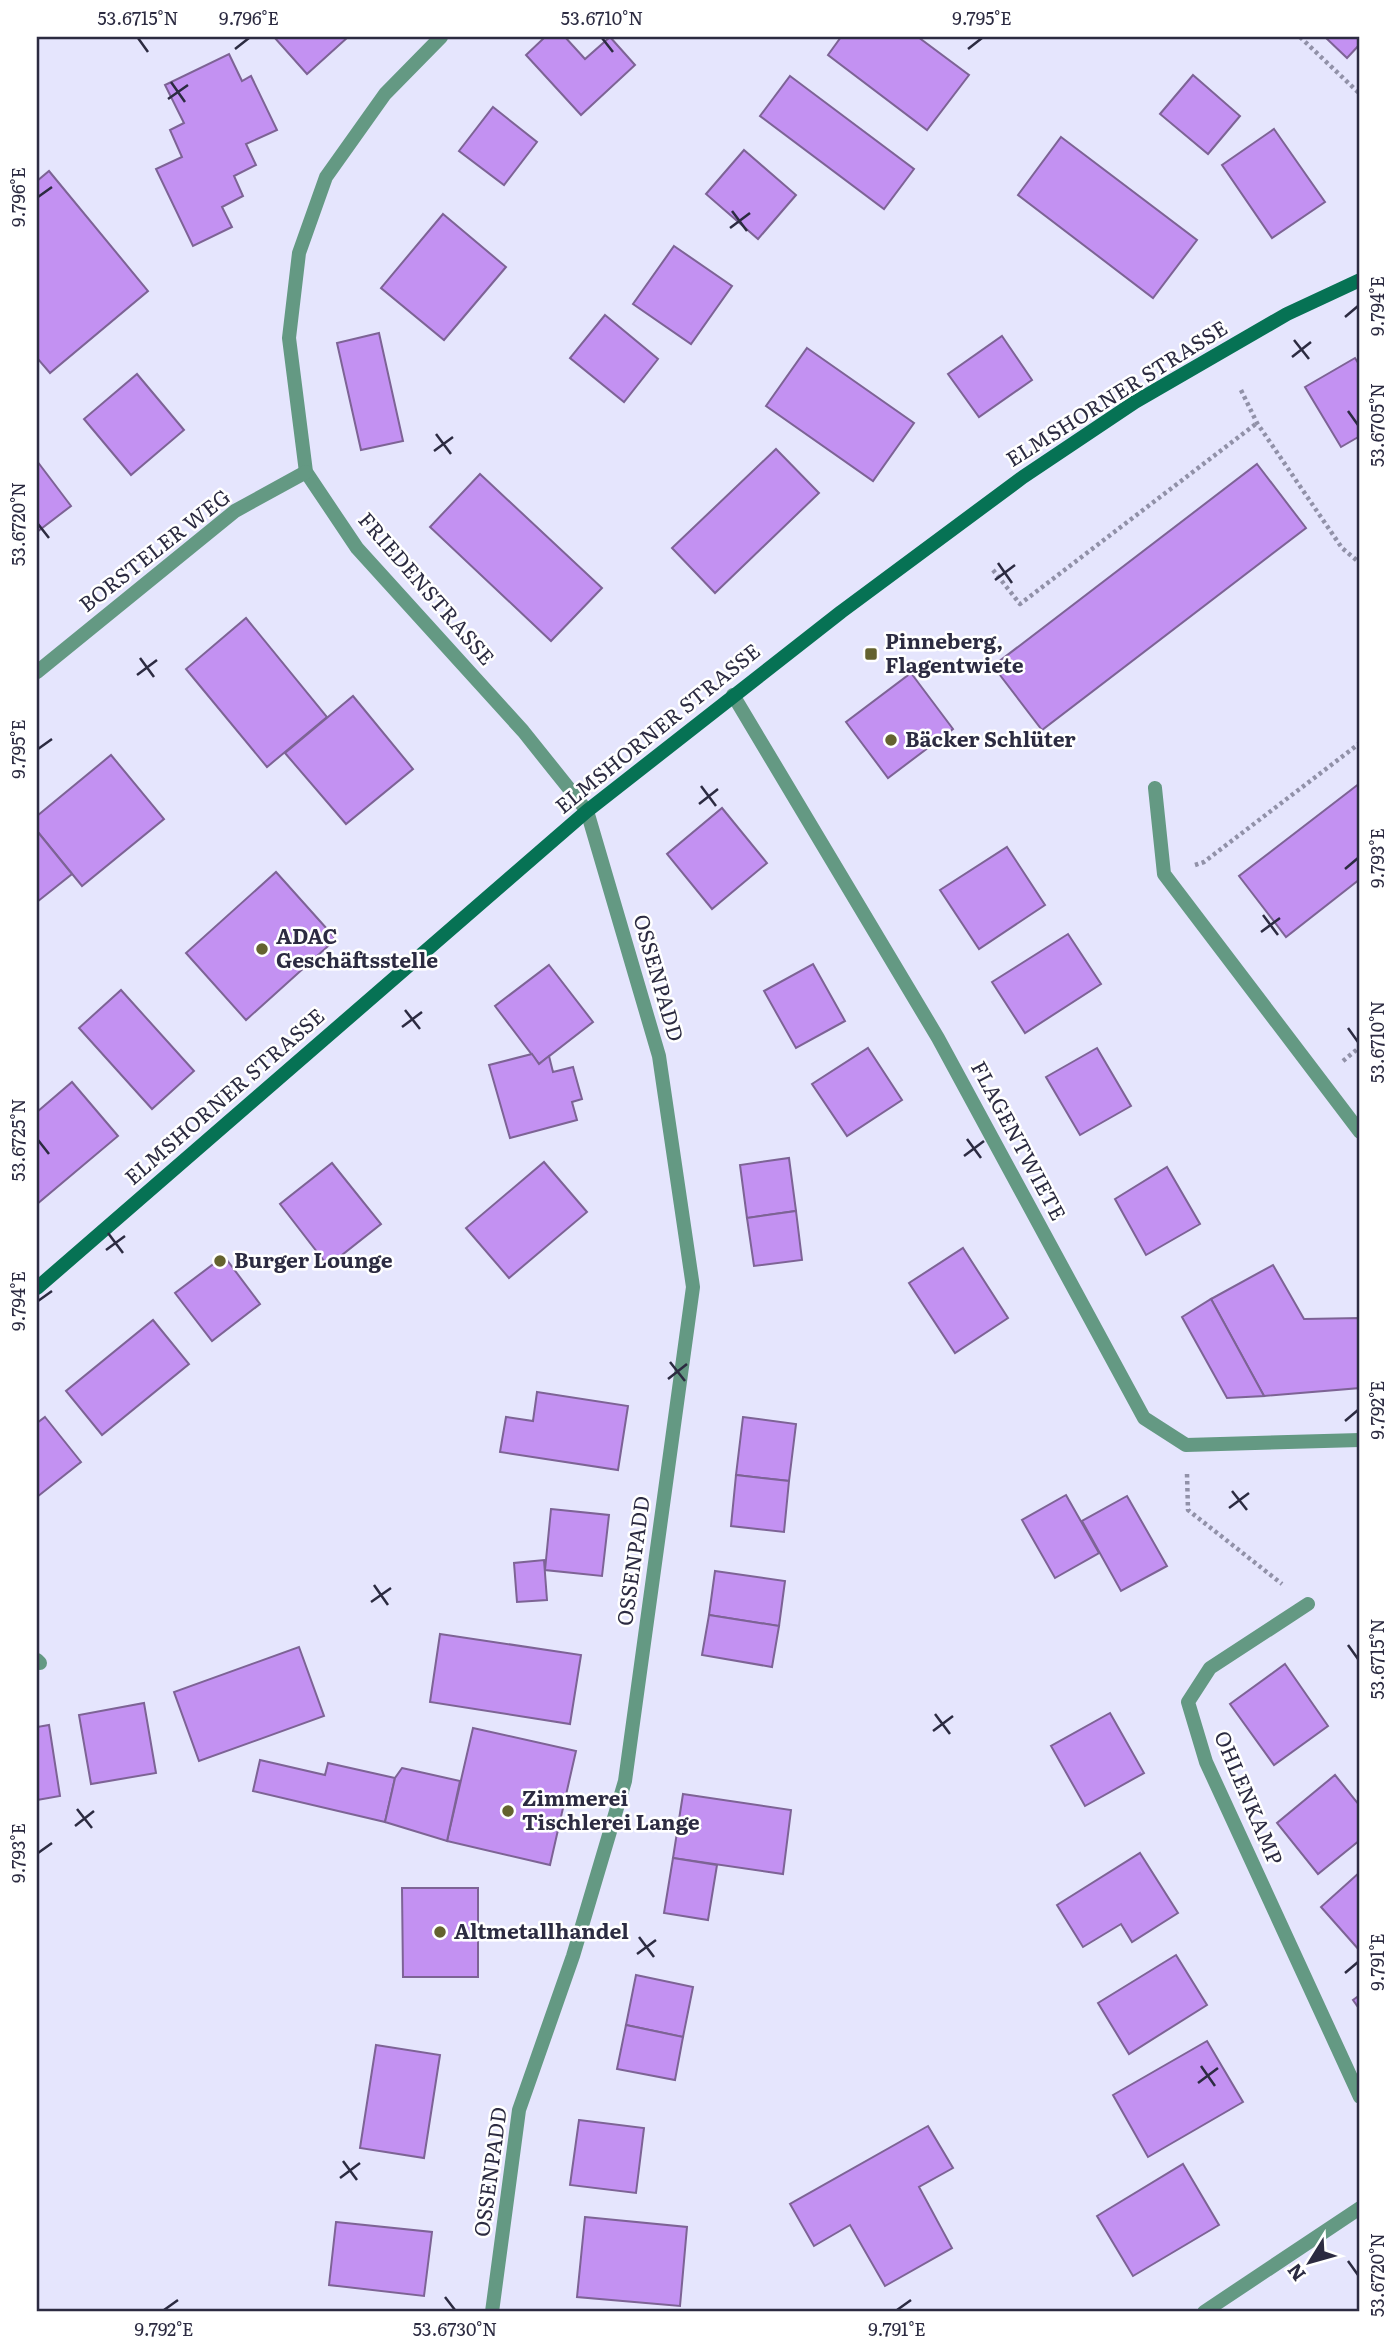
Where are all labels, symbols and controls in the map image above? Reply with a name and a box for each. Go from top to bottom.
text: 53.6715°N [97,4,179,31]
text: 9.796°E [219,4,279,31]
text: 53.6710°N [561,4,643,31]
text: 9.795°E [952,4,1012,31]
text: 9.796°E [4,167,31,227]
text: 9.794°E [1363,276,1390,336]
street label: ELMSHORNER STRASSE [999,311,1232,473]
text: 53.6705°N [1363,383,1390,467]
street label: BORSTELER WEG [71,480,236,618]
text: 53.6720°N [4,482,31,566]
street label: FRIEDENSTRASSE [353,504,503,671]
place label: Pinneberg, Flagentwiete [885,624,1024,679]
street label: ELMSHORNER STRASSE [547,634,766,820]
marker: Pinneberg, Flagentwiete [863,646,879,662]
text: 9.795°E [4,719,31,779]
place label: Bäcker Schlüter [905,722,1076,753]
marker: Bäcker Schlüter [883,732,899,748]
text: 9.793°E [1363,828,1390,888]
street label: OSSENPADD [627,910,693,1045]
place label: ADAC Geschäftsstelle [276,919,438,974]
marker: ADAC Geschäftsstelle [254,941,270,957]
street label: ELMSHORNER STRASSE [117,999,330,1191]
text: 53.6710°N [1363,1001,1390,1083]
street label: FLAGENTWIETE [965,1055,1075,1225]
text: 53.6725°N [4,1099,31,1181]
place label: Burger Lounge [234,1243,393,1274]
marker: Burger Lounge [212,1253,228,1269]
text: 9.794°E [4,1271,31,1331]
text: 9.792°E [1363,1380,1390,1440]
street label: OSSENPADD [607,1494,656,1628]
text: 53.6715°N [1363,1618,1390,1700]
street label: OHLENKAMP [1208,1725,1293,1869]
place label: Zimmerei Tischlerei Lange [522,1781,700,1836]
marker: Zimmerei Tischlerei Lange [500,1803,516,1819]
text: 9.793°E [4,1823,31,1883]
place label: Altmetallhandel [454,1914,629,1945]
marker: Altmetallhandel [432,1924,448,1940]
text: 9.791°E [1363,1933,1390,1991]
street label: OSSENPADD [464,2105,513,2239]
north arrow [1274,2226,1344,2296]
text: 53.6720°N [1363,2233,1390,2317]
text: N [1280,2258,1312,2288]
text: 9.792°E [134,2315,194,2342]
text: 53.6730°N [413,2315,497,2342]
text: 9.791°E [868,2315,926,2342]

